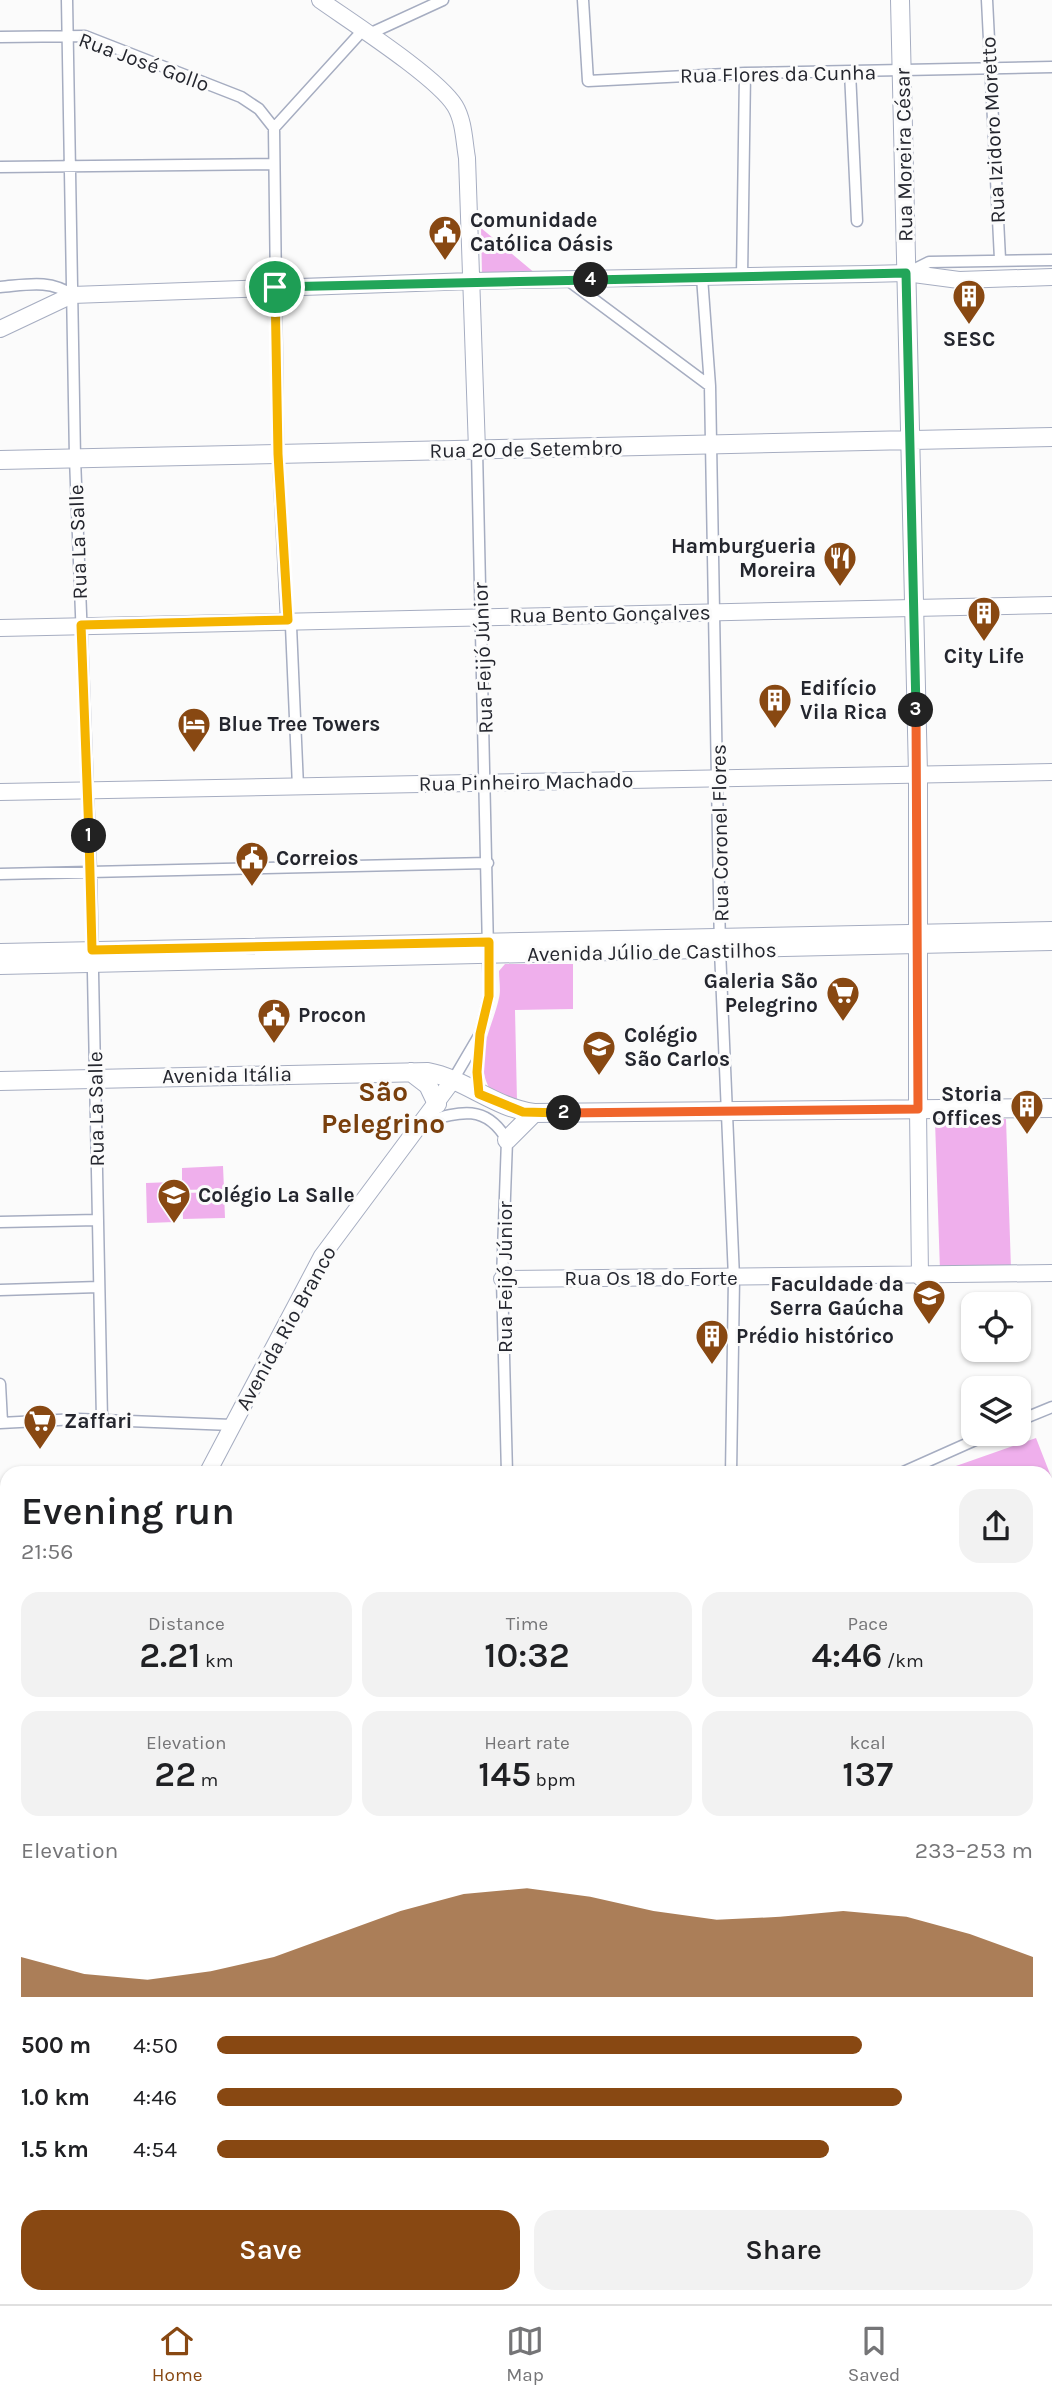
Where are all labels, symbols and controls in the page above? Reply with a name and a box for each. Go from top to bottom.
street label: Rua José Gollo [75,27,213,97]
street label: Rua Izidoro Moretto [976,36,1010,224]
street label: Rua Flores da Cunha [680,60,876,88]
street label: Rua Moreira César [890,67,918,242]
place label: Comunidade Católica Oásis [470,208,613,256]
public building icon: Comunidade Católica Oásis [426,213,464,262]
pin [245,257,305,317]
pin: 4 [574,262,608,298]
icon: arrive [256,268,294,306]
text: 4 [585,268,596,290]
building icon: SESC [950,277,988,326]
place label: SESC [943,327,995,351]
street label: Rua 20 de Setembro [429,435,623,463]
street label: Rua La Salle [64,484,92,600]
place label: Hamburgueria Moreira [671,534,816,582]
restaurant icon: Hamburgueria Moreira [821,539,859,588]
street label: Rua Feijó Júnior [468,581,498,734]
building icon: City Life [965,594,1003,643]
street label: Rua Bento Gonçalves [509,600,711,628]
place label: City Life [944,644,1024,668]
place label: Edifício Vila Rica [800,676,887,724]
building icon: Edifício Vila Rica [756,681,794,730]
pin: 3 [898,692,934,728]
text: 3 [910,698,921,720]
hotel icon: Blue Tree Towers [175,705,213,754]
place label: Blue Tree Towers [218,712,380,736]
street label: Rua Coronel Flores [706,744,734,922]
street label: Rua Pinheiro Machado [418,768,634,796]
pin: 1 [72,818,106,854]
text: 1 [85,824,92,846]
public building icon: Correios [233,839,271,888]
place label: Correios [276,846,359,870]
street label: Avenida Júlio de Castilhos [527,938,777,966]
place label: Galeria São Pelegrino [704,969,818,1017]
supermarket icon: Galeria São Pelegrino [824,974,862,1023]
public building icon: Procon [255,996,293,1045]
place label: Procon [298,1003,366,1027]
place label: Colégio São Carlos [624,1023,730,1071]
school or university icon: Colégio São Carlos [580,1028,618,1077]
street label: Rua La Salle [83,1051,109,1167]
street label: Avenida Itália [162,1062,292,1088]
district label: São Pelegrino [321,1075,445,1140]
place label: Storia Offices [932,1082,1002,1130]
building icon: Storia Offices [1008,1087,1046,1136]
pin: 2 [546,1096,582,1130]
text: 2 [558,1101,569,1123]
school or university icon: Colégio La Salle [155,1176,193,1225]
place label: Colégio La Salle [198,1183,355,1207]
street label: Rua Feijó Júnior [493,1201,517,1353]
street label: Avenida Rio Branco [231,1242,341,1414]
street label: Rua Os 18 do Forte [564,1266,738,1290]
place label: Faculdade da Serra Gaúcha [769,1272,904,1320]
school or university icon: Faculdade da Serra Gaúcha [910,1277,948,1326]
map controls [961,1292,1031,1446]
button: locate [961,1292,1031,1362]
building icon: Prédio histórico [693,1317,731,1366]
place label: Prédio histórico [736,1324,894,1348]
button: layers [961,1376,1031,1446]
supermarket icon: Zaffari [21,1402,59,1451]
place label: Zaffari [64,1409,132,1433]
text: Evening run [21,1489,235,1534]
button: share [959,1489,1033,1563]
text: 21:56 [21,1538,73,1565]
text: Distance [148,1613,225,1635]
text: Time [506,1613,548,1635]
text: Pace [847,1613,888,1635]
text: 2.21 [139,1635,200,1676]
text: 10:32 [484,1635,570,1676]
text: 4:46 [812,1635,883,1676]
text: km [200,1650,233,1672]
text: /km [883,1650,924,1672]
text: Elevation [146,1732,227,1754]
text: Heart rate [484,1732,570,1754]
text: kcal [850,1732,886,1754]
text: 22 [154,1754,196,1795]
text: 145 [478,1754,531,1795]
text: 137 [842,1754,893,1795]
text: m [196,1769,218,1791]
text: bpm [531,1769,576,1791]
text: Elevation [21,1837,118,1864]
text: 233–253 m [915,1837,1033,1864]
text: 500 m [21,2032,91,2059]
text: 4:50 [133,2032,178,2059]
text: 1.0 km [21,2084,90,2111]
text: 4:46 [133,2084,177,2111]
text: 1.5 km [21,2136,89,2163]
text: 4:54 [133,2136,177,2163]
button: Save [21,2210,520,2290]
button: Share [534,2210,1033,2290]
tab: Home [152,2322,202,2386]
tab: Map [506,2322,544,2386]
tab: Saved [848,2322,900,2386]

